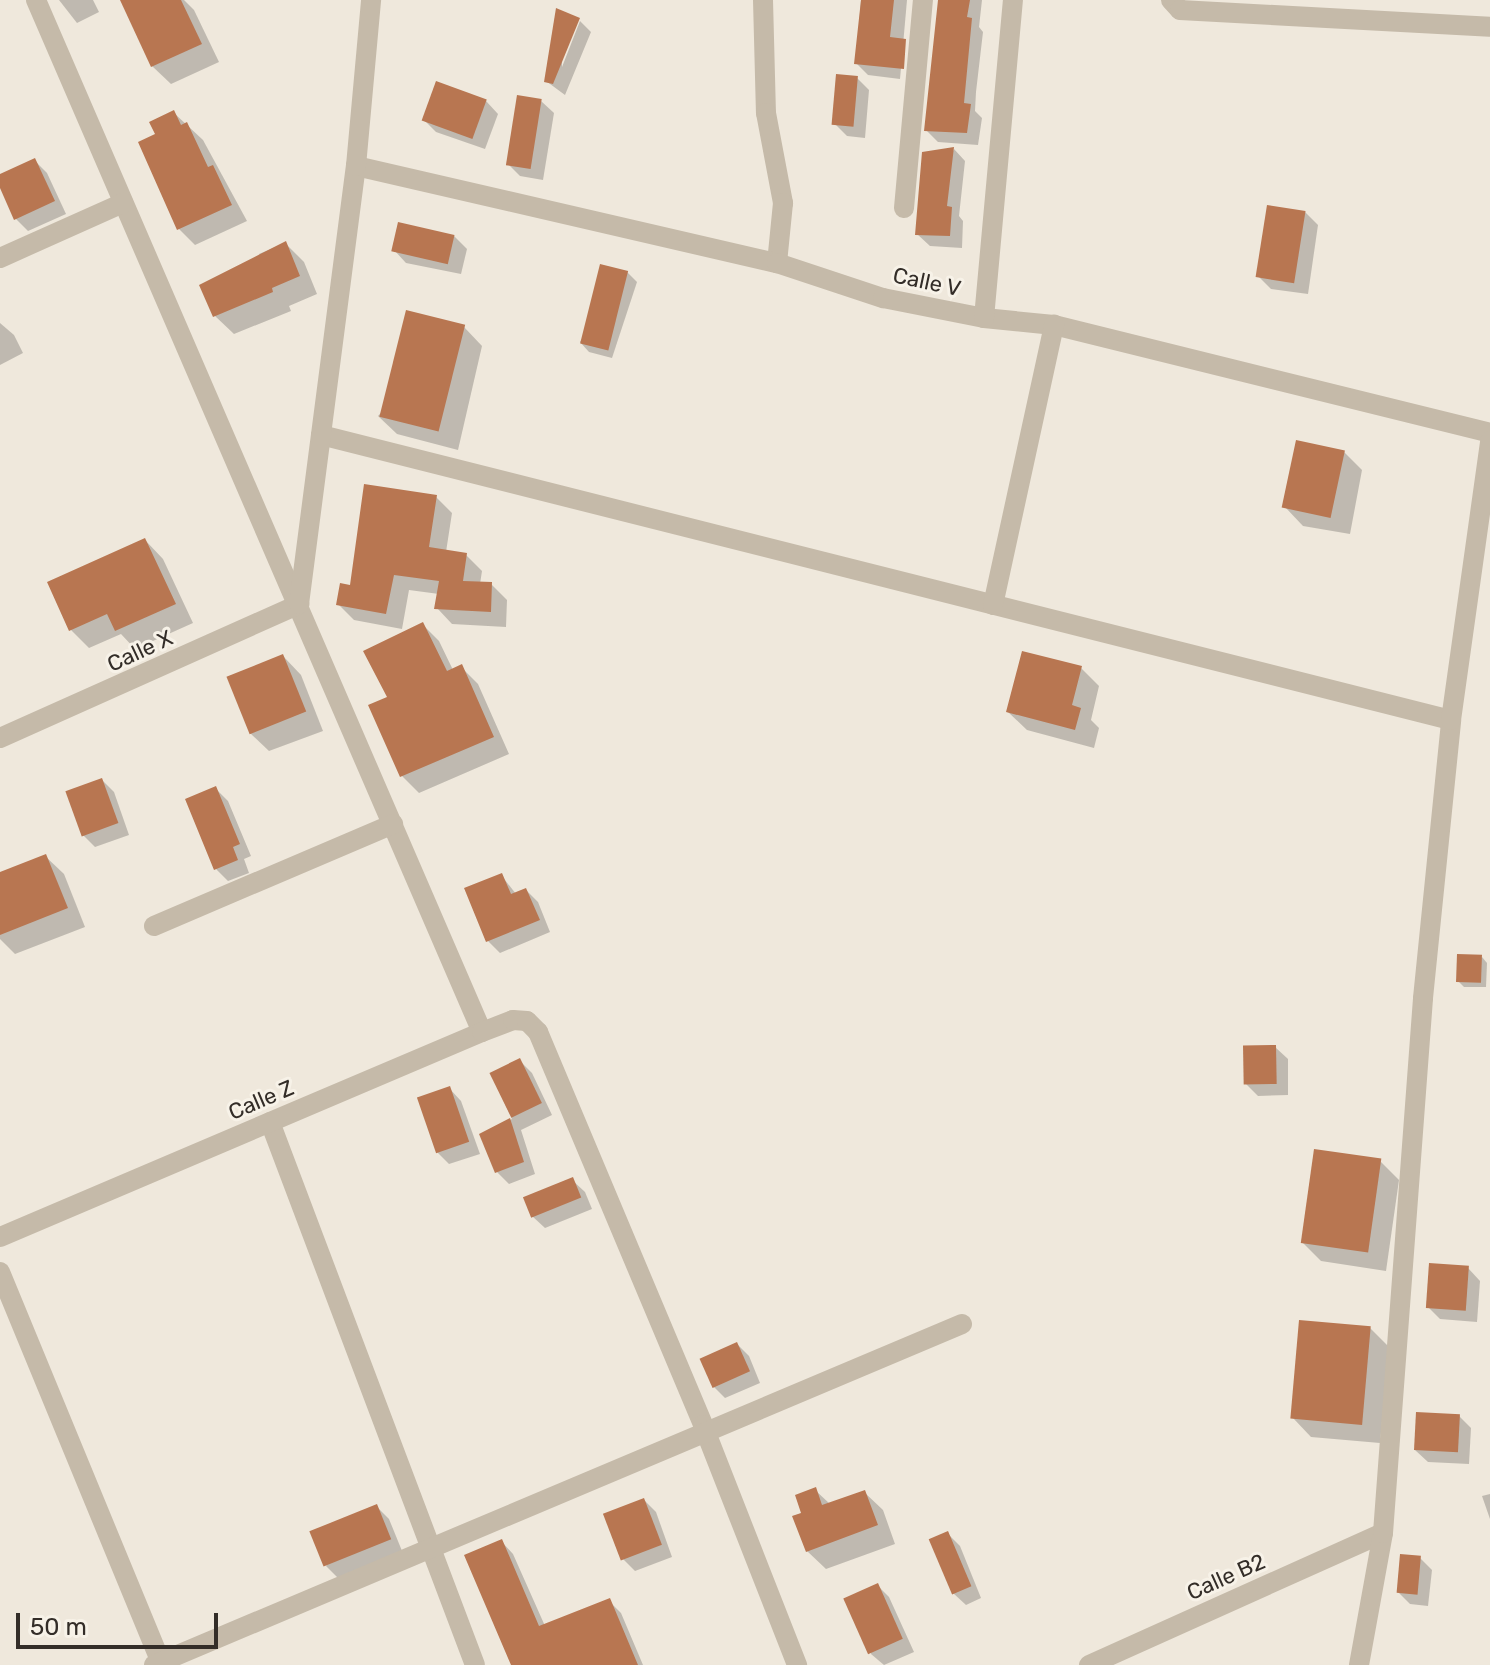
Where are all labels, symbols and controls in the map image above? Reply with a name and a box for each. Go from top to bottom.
street label: Calle V [890,262,964,302]
street label: Calle X [103,624,177,678]
street label: Calle Z [224,1074,298,1126]
street label: Calle B2 [1183,1548,1269,1606]
scale bar [20,1597,222,1647]
text: 50 m [30,1613,87,1641]

